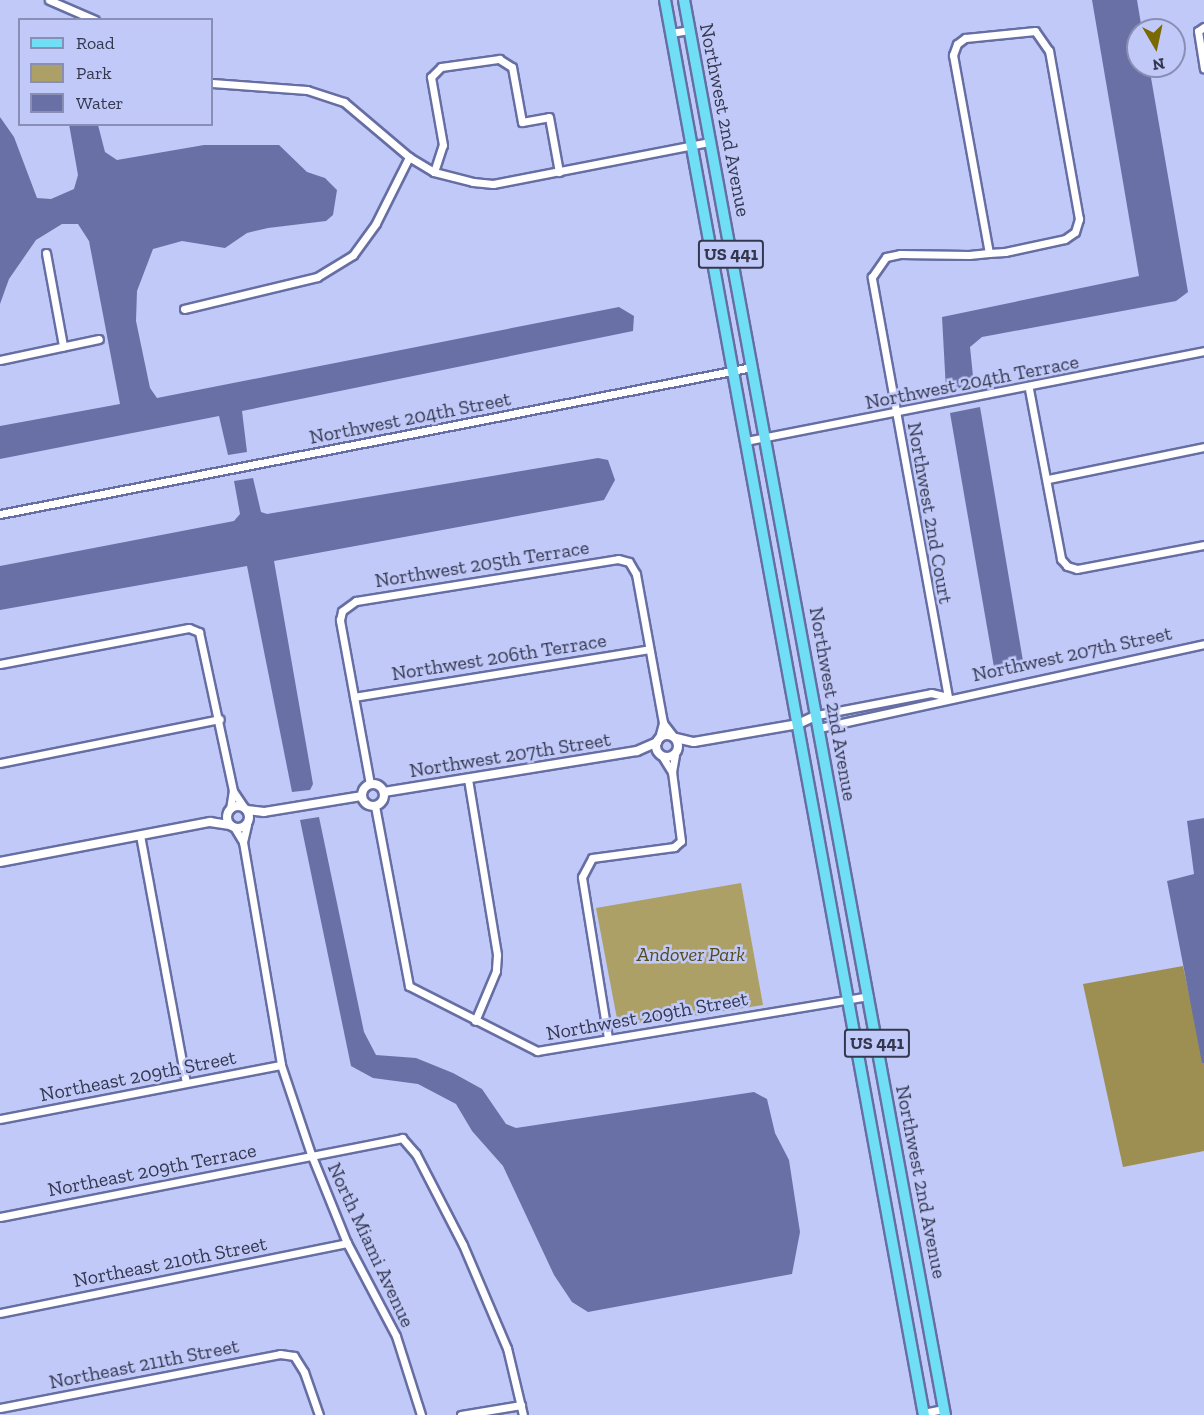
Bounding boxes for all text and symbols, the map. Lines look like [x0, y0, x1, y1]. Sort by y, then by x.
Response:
legend [18, 18, 213, 126]
north arrow [1126, 18, 1186, 78]
street label: Northwest 2nd Avenue [694, 21, 756, 219]
text: Road [76, 32, 115, 54]
text: N [1151, 54, 1166, 75]
text: Park [76, 62, 112, 84]
text: Water [76, 92, 123, 114]
road number: US 441 [696, 239, 766, 269]
street label: Northwest 204th Terrace [863, 349, 1081, 415]
street label: Northwest 204th Street [307, 387, 513, 449]
street label: Northwest 2nd Court [902, 420, 958, 606]
street label: Northwest 205th Terrace [373, 535, 591, 593]
street label: Northwest 2nd Avenue [804, 605, 862, 803]
street label: Northwest 207th Street [970, 621, 1174, 687]
street label: Northwest 206th Terrace [390, 628, 608, 686]
street label: Northwest 207th Street [408, 727, 612, 783]
park label: Andover Park [637, 942, 745, 966]
street label: Northwest 209th Street [544, 986, 750, 1046]
road number: US 441 [842, 1028, 912, 1058]
street label: Northeast 209th Street [38, 1045, 238, 1107]
street label: Northwest 2nd Avenue [890, 1083, 952, 1281]
street label: Northeast 209th Terrace [45, 1138, 259, 1202]
street label: North Miami Avenue [322, 1158, 420, 1332]
street label: Northeast 210th Street [71, 1231, 269, 1293]
street label: Northeast 211th Street [47, 1334, 241, 1394]

